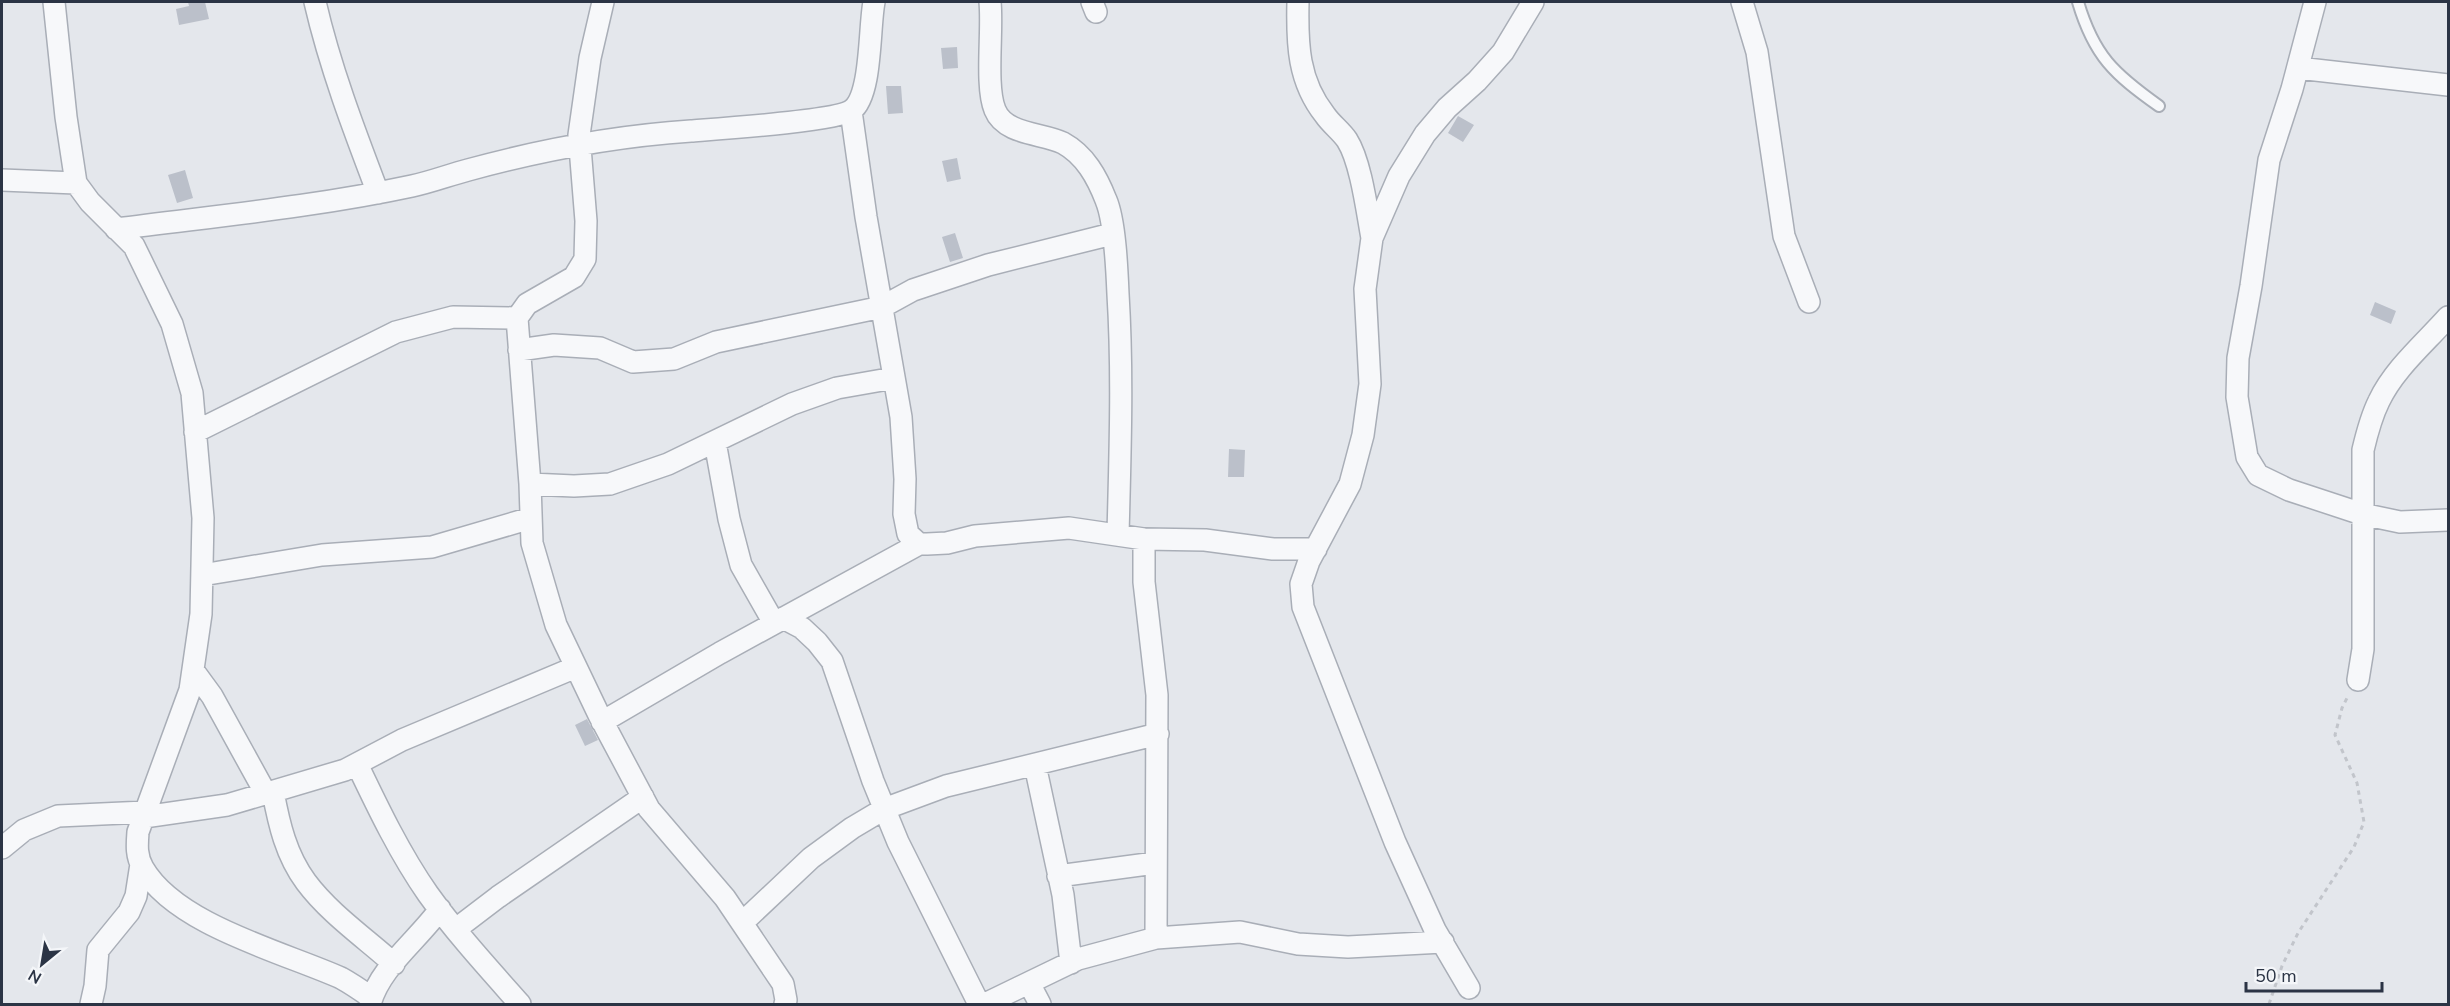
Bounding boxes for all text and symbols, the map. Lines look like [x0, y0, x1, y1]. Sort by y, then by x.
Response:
north arrow [12, 934, 72, 994]
scale bar [2246, 955, 2382, 993]
text: N [24, 964, 46, 989]
text: 50 m [2255, 964, 2297, 988]

